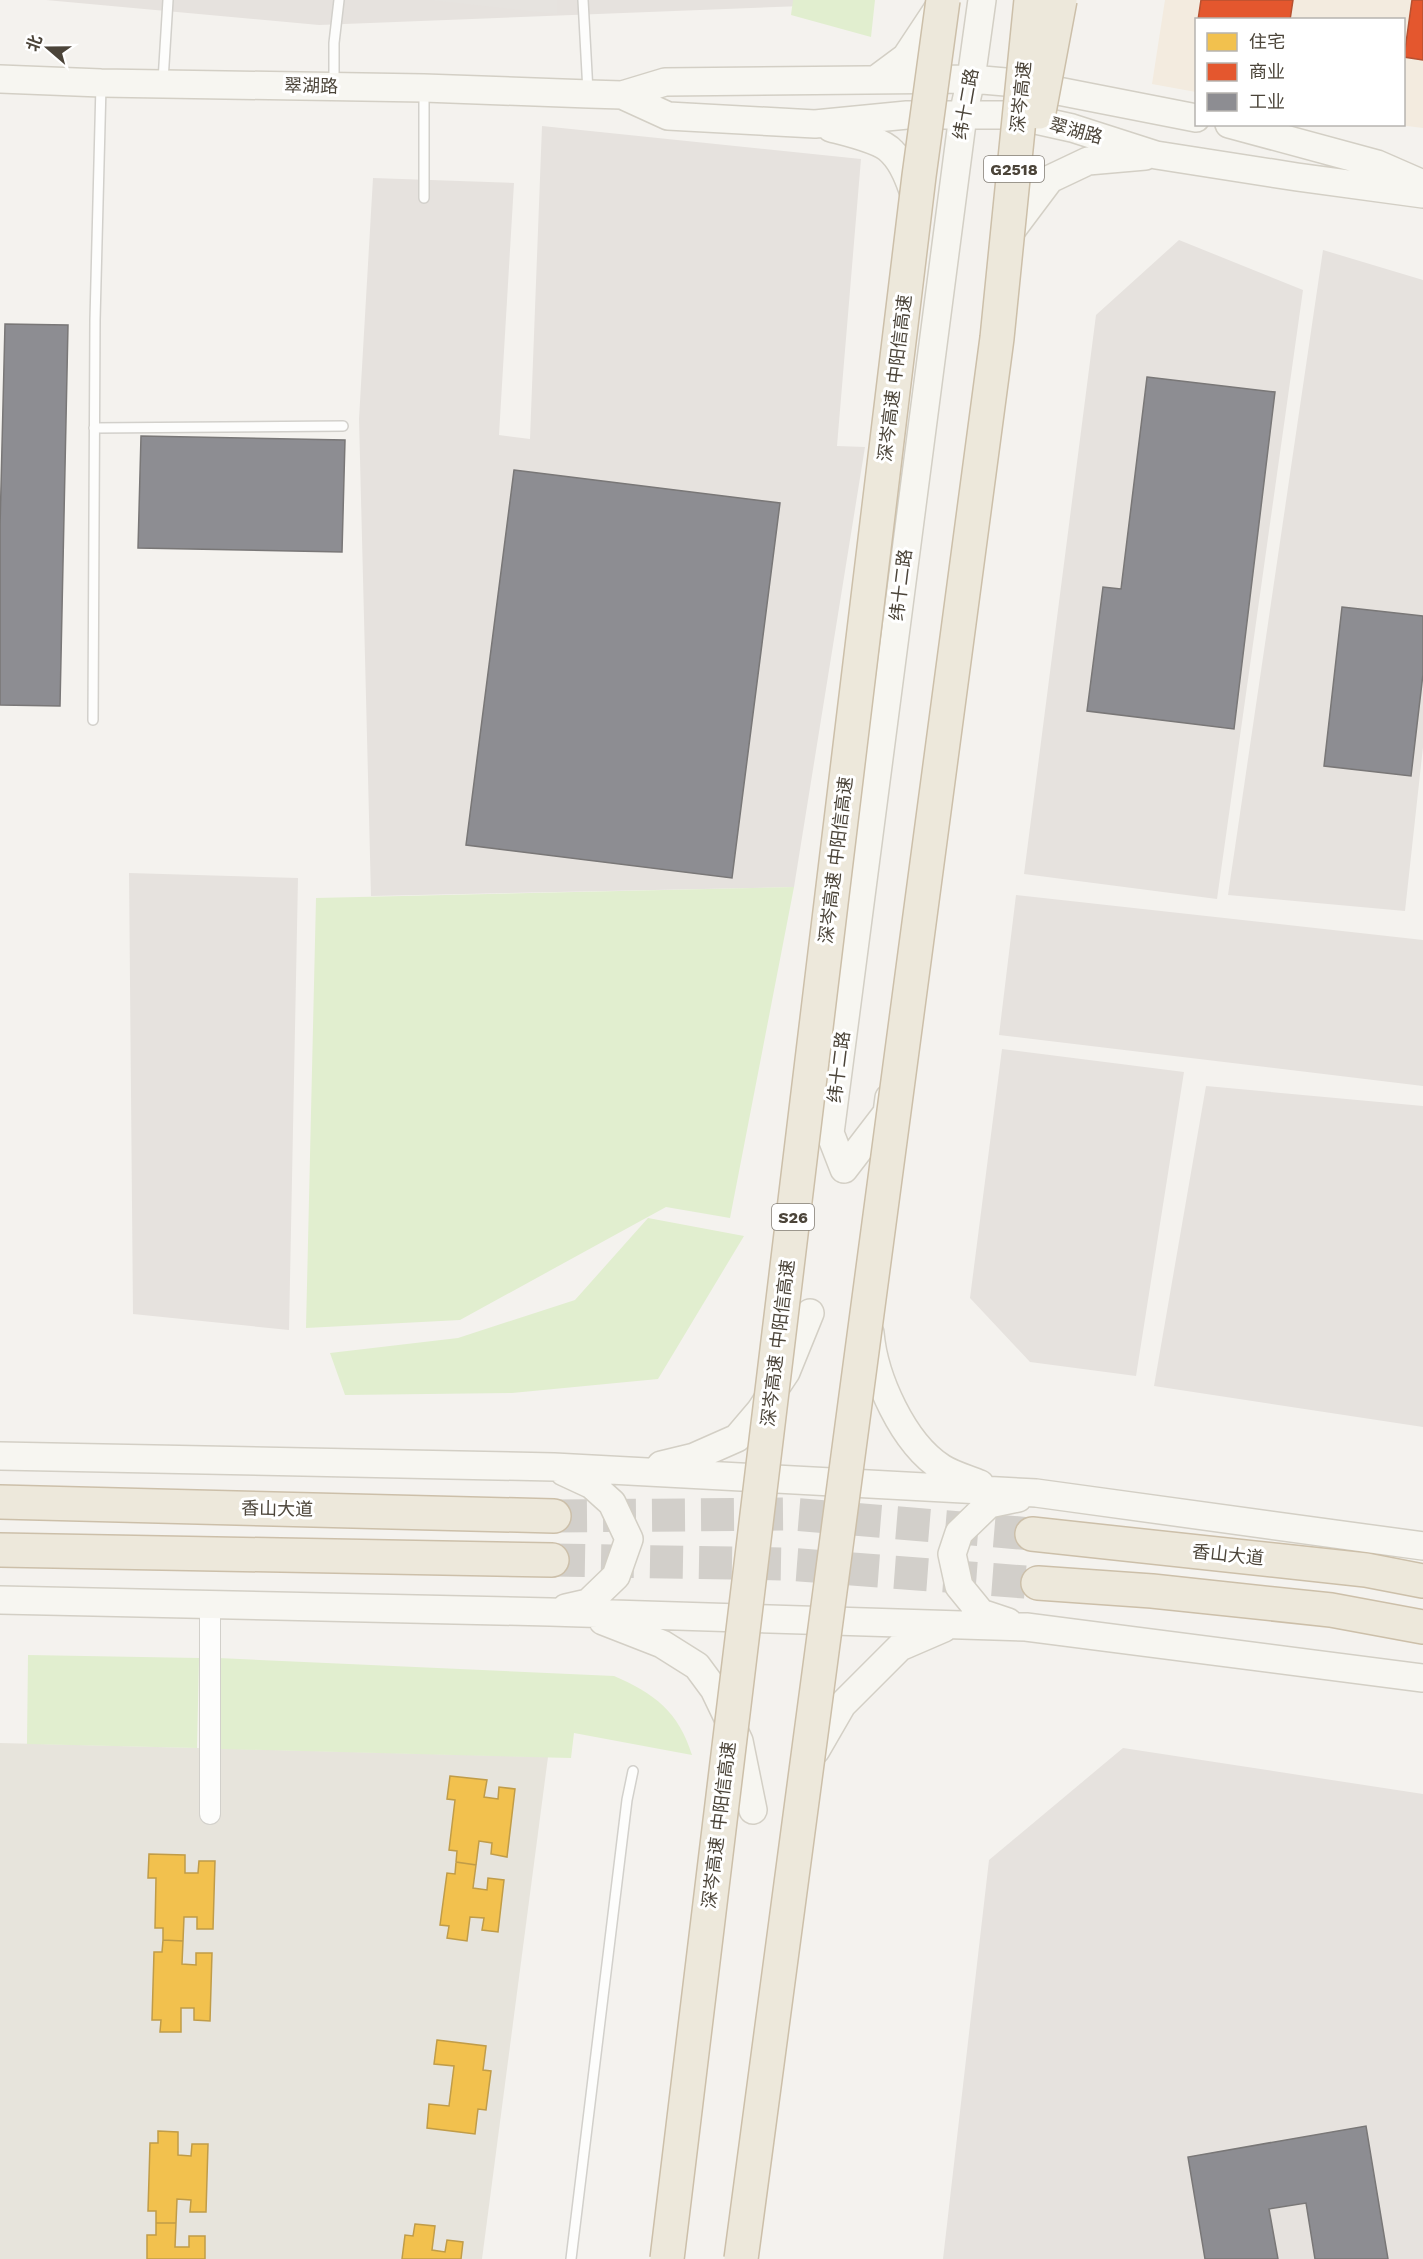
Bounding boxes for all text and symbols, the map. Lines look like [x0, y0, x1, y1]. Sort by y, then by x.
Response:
north arrow [18, 18, 78, 78]
legend [1195, 18, 1405, 126]
text: 住宅 [1249, 31, 1285, 52]
text: 北 [23, 32, 46, 54]
street label: 深岑高速 [1006, 60, 1035, 134]
text: 商业 [1249, 61, 1285, 82]
street label: 纬十二路 [949, 67, 982, 141]
street label: 翠湖路 [284, 75, 338, 96]
text: 工业 [1249, 91, 1285, 112]
street label: 翠湖路 [1047, 113, 1105, 148]
road number: G2518 [984, 156, 1044, 182]
street label: 深岑高速 中阳信高速 [874, 293, 915, 463]
street label: 纬十二路 [886, 548, 915, 622]
street label: 深岑高速 中阳信高速 [815, 775, 856, 945]
street label: 纬十二路 [824, 1030, 853, 1104]
road number: S26 [772, 1204, 814, 1230]
street label: 深岑高速 中阳信高速 [757, 1258, 798, 1428]
street label: 香山大道 [241, 1497, 313, 1520]
street label: 香山大道 [1191, 1540, 1265, 1569]
street label: 深岑高速 中阳信高速 [698, 1740, 739, 1910]

